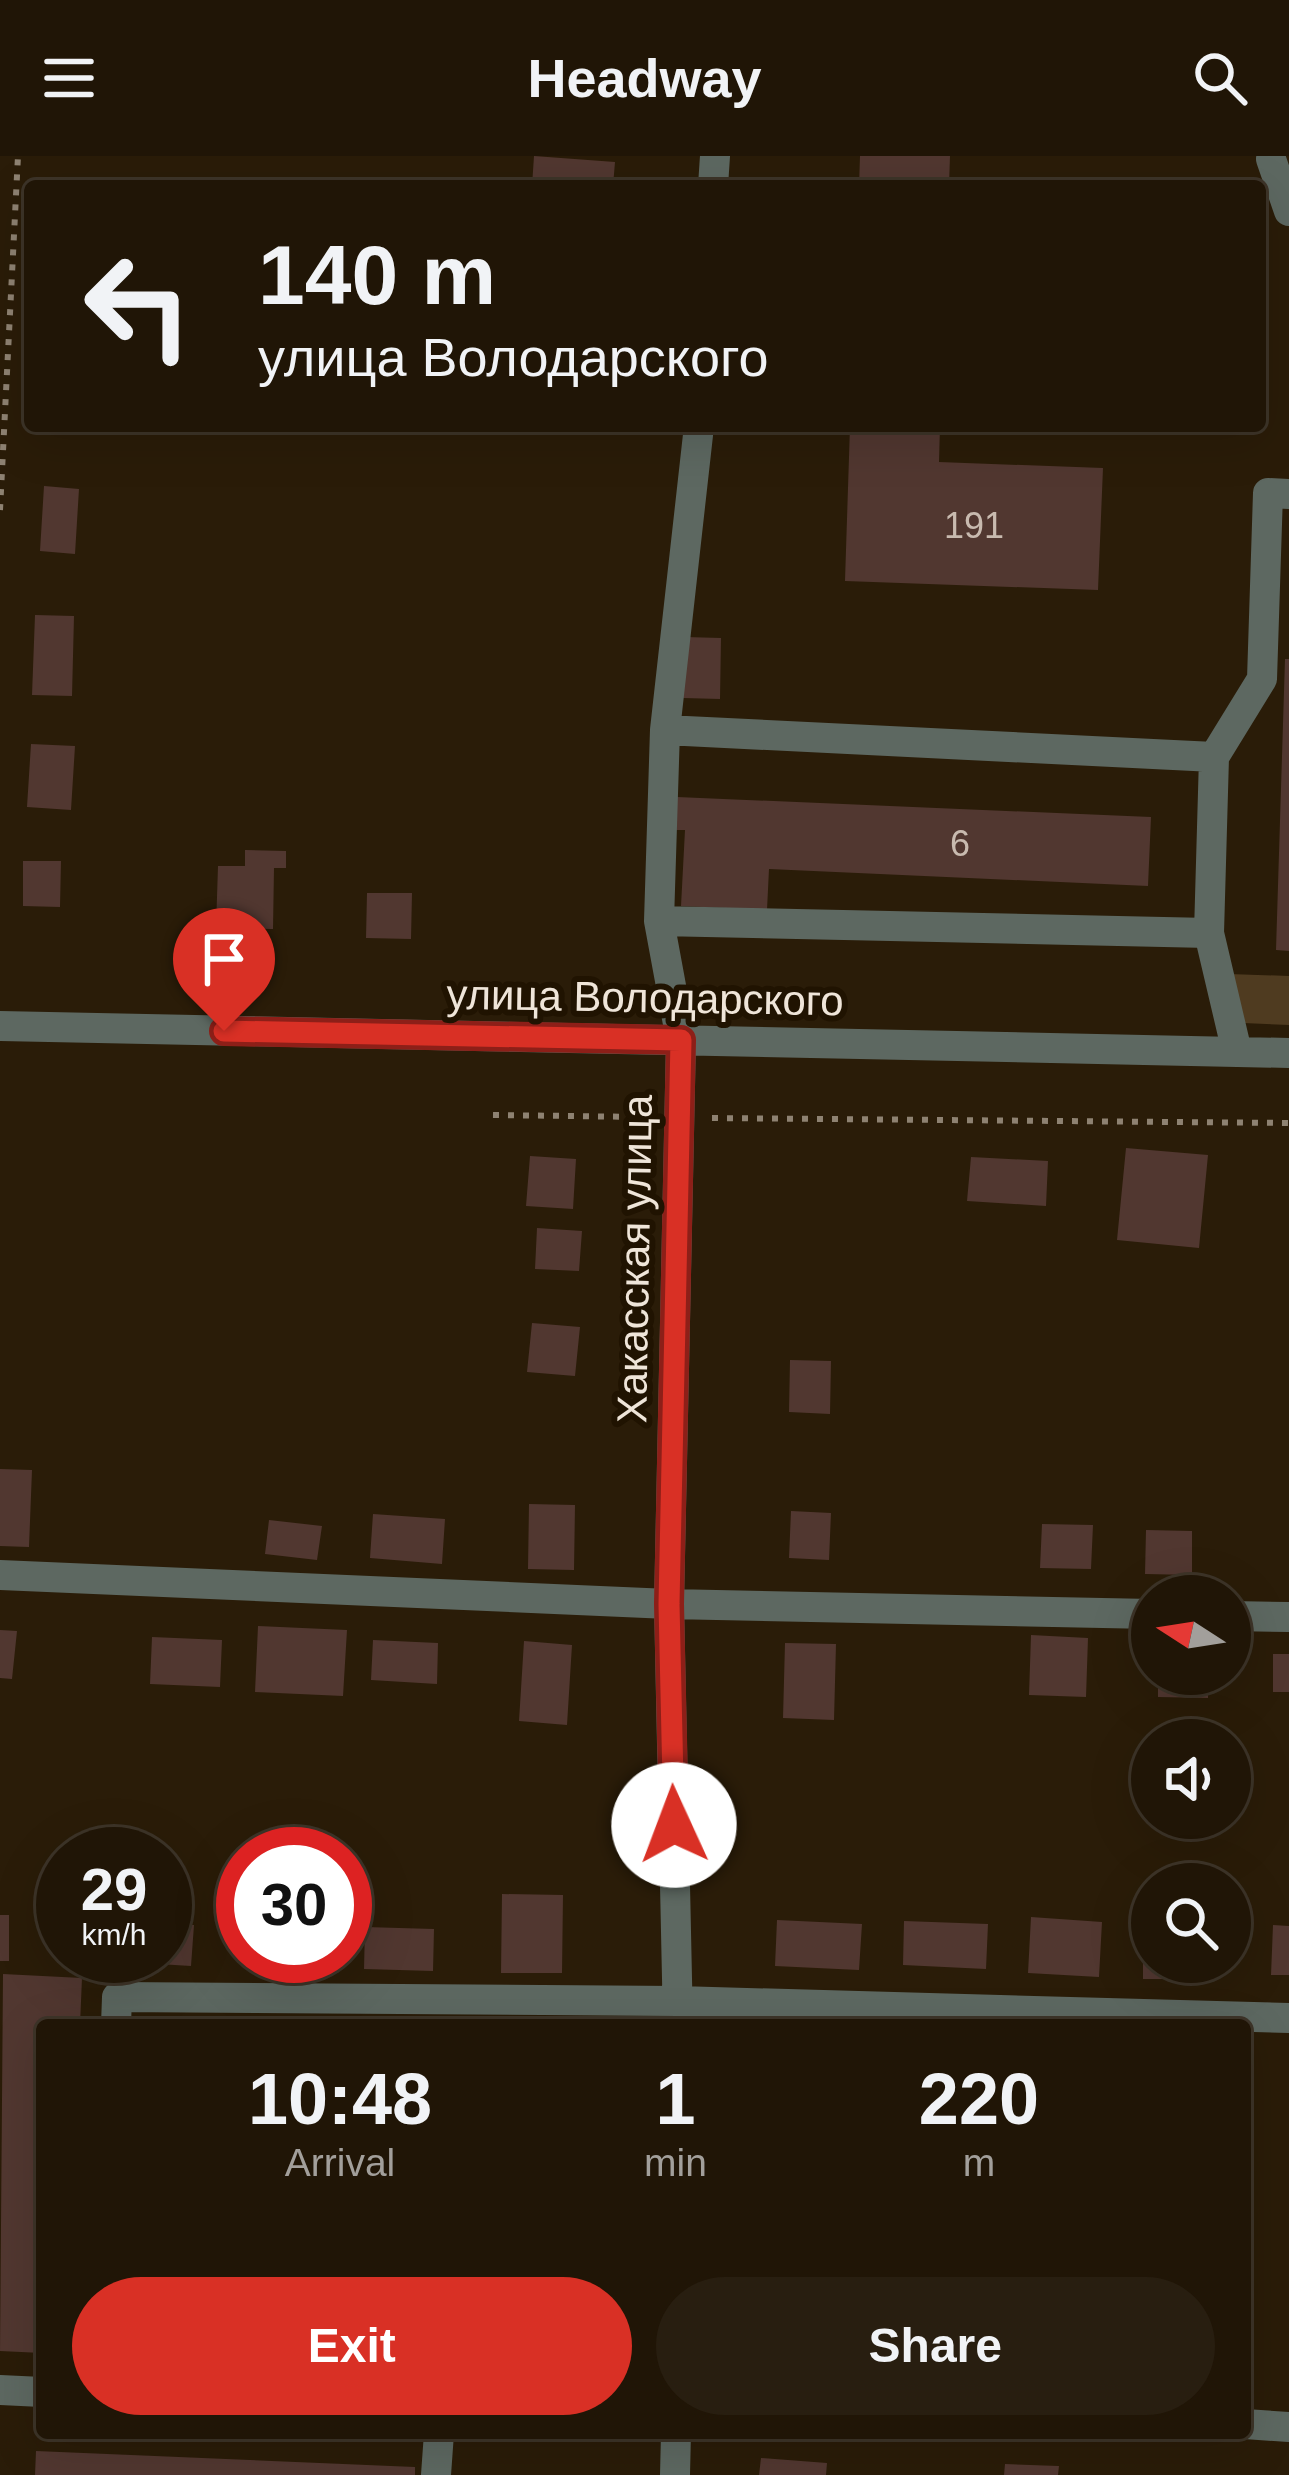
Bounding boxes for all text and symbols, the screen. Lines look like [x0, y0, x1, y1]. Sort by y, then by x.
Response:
icon: menu [36, 45, 102, 111]
icon: search [1187, 45, 1253, 111]
text: Headway [527, 48, 762, 108]
icon: left [60, 228, 216, 384]
text: 140 m [258, 228, 496, 322]
text: улица Володарского [258, 327, 769, 387]
house number: 191 [944, 505, 1004, 546]
house number: 6 [950, 823, 970, 864]
pin [173, 908, 275, 1031]
icon: arrive [191, 926, 257, 992]
street label: улица Володарского [446, 971, 844, 1024]
street label: Хакасская улица [608, 1094, 661, 1424]
north arrow [1131, 1575, 1251, 1695]
map controls [1131, 1575, 1251, 1983]
button: sound [1131, 1719, 1251, 1839]
position arrow [611, 1762, 737, 1888]
speed limit sign: 30 [216, 1827, 372, 1983]
text: 29 [81, 1856, 147, 1923]
button: search [1131, 1863, 1251, 1983]
text: km/h [81, 1918, 147, 1951]
text: 10:48 [248, 2059, 432, 2139]
text: 1 [655, 2059, 696, 2139]
text: 220 [919, 2059, 1039, 2139]
text: Arrival [285, 2141, 395, 2184]
text: min [644, 2141, 707, 2184]
text: m [963, 2141, 995, 2184]
button: Exit [72, 2277, 632, 2415]
button: Share [656, 2277, 1215, 2415]

